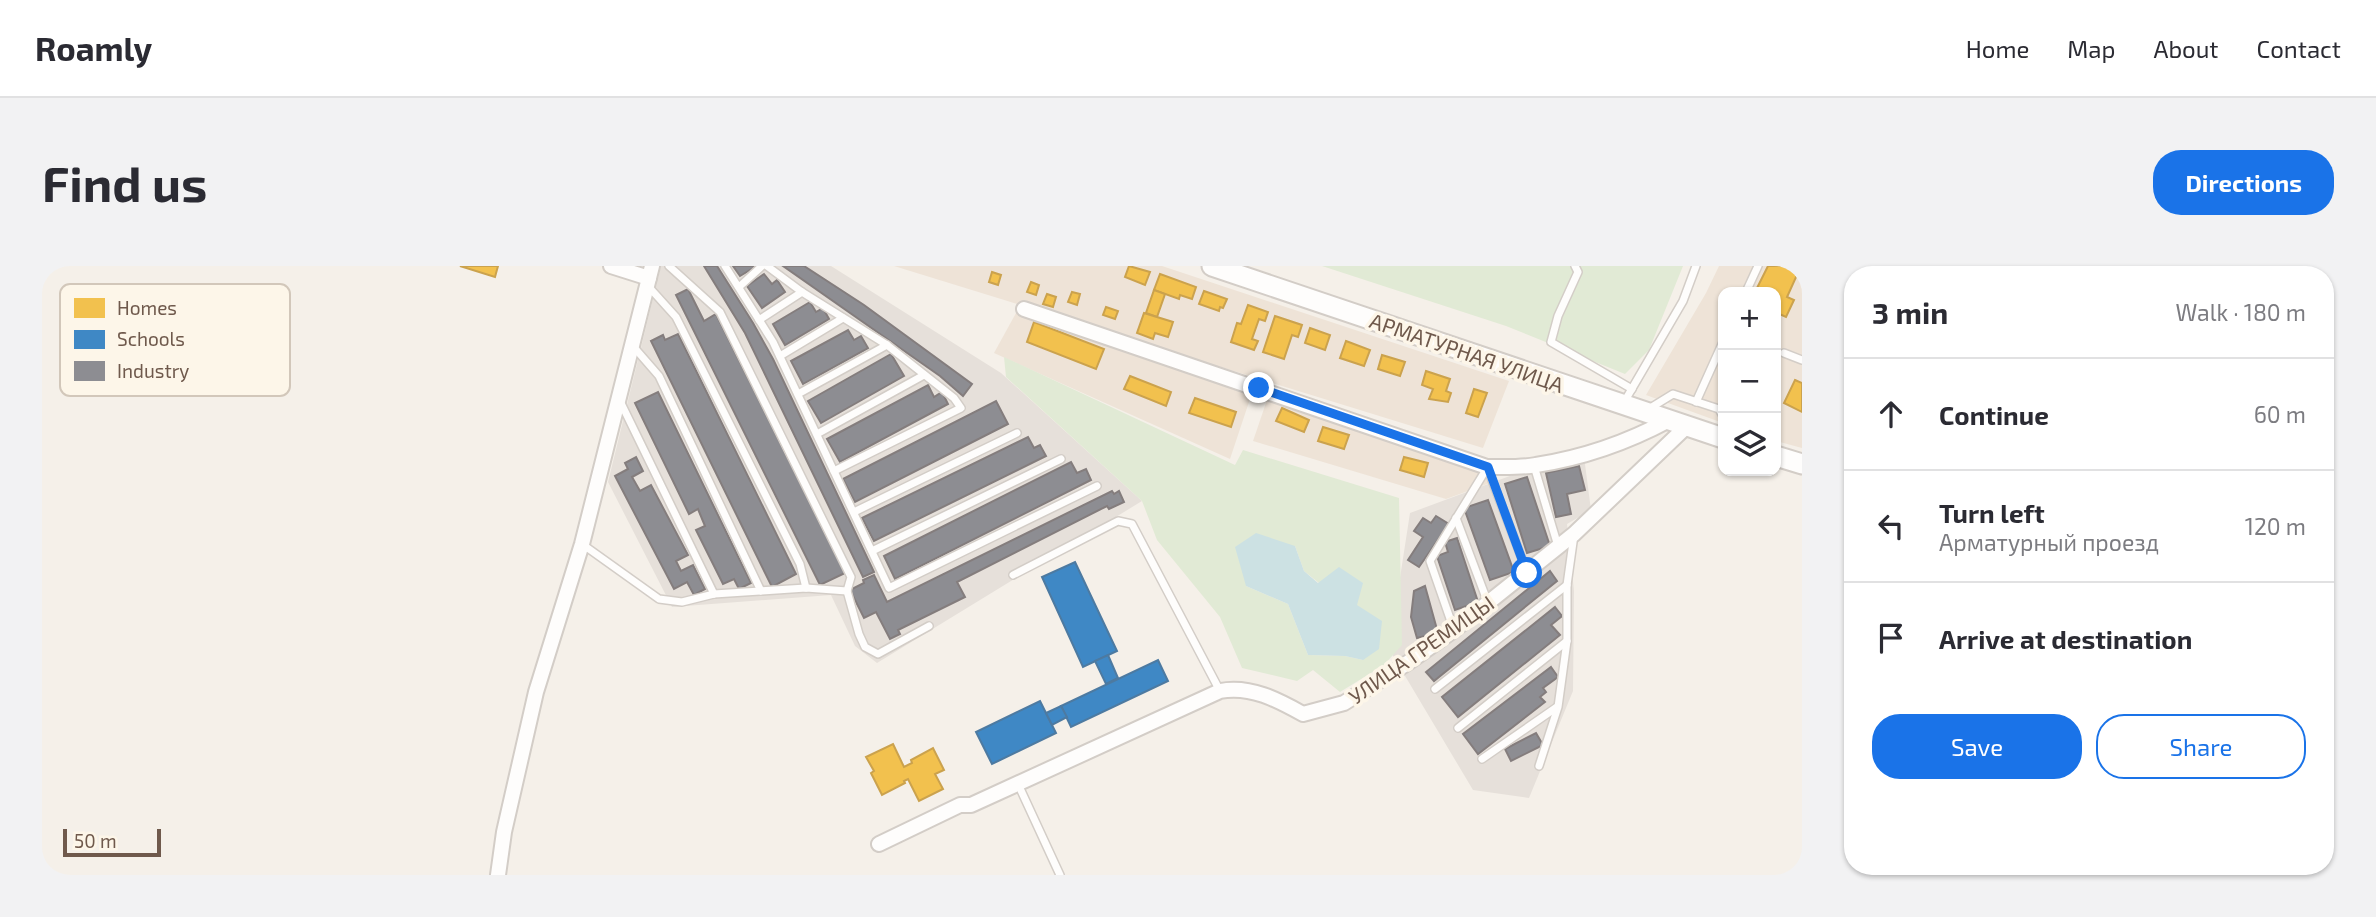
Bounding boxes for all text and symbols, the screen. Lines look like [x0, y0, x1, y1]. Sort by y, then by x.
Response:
text: Roamly [35, 28, 152, 68]
text: Home [1966, 34, 2029, 63]
text: Map [2067, 34, 2115, 63]
text: About [2153, 34, 2219, 63]
text: Contact [2257, 34, 2341, 63]
button: Directions [2153, 150, 2334, 215]
text: Find us [42, 153, 207, 212]
legend [60, 284, 290, 396]
map controls [1718, 287, 1781, 476]
button: + [1718, 287, 1781, 350]
text: 3 min [1872, 294, 1948, 330]
text: Homes [117, 296, 177, 319]
text: Walk · 180 m [2176, 298, 2306, 326]
street label: АРМАТУРНАЯ УЛИЦА [1367, 307, 1567, 397]
text: Schools [117, 327, 185, 350]
button: − [1718, 350, 1781, 413]
text: Industry [117, 359, 189, 382]
route end [1243, 372, 1274, 403]
icon: ahead [1872, 395, 1910, 433]
text: Continue [1939, 399, 2049, 430]
text: 60 m [2254, 400, 2306, 428]
button: layers [1718, 413, 1781, 476]
text: Turn left [1939, 497, 2045, 528]
icon: left [1872, 507, 1910, 545]
text: 120 m [2245, 512, 2306, 540]
text: Арматурный проезд [1939, 528, 2159, 556]
route start [1511, 557, 1542, 588]
street label: УЛИЦА ГРЕМИЦЫ [1344, 590, 1498, 708]
icon: arrive [1872, 619, 1910, 657]
text: Arrive at destination [1939, 623, 2192, 654]
button: Save [1872, 714, 2082, 779]
button: Share [2096, 714, 2306, 779]
scale bar [63, 826, 161, 858]
text: 50 m [74, 829, 117, 852]

